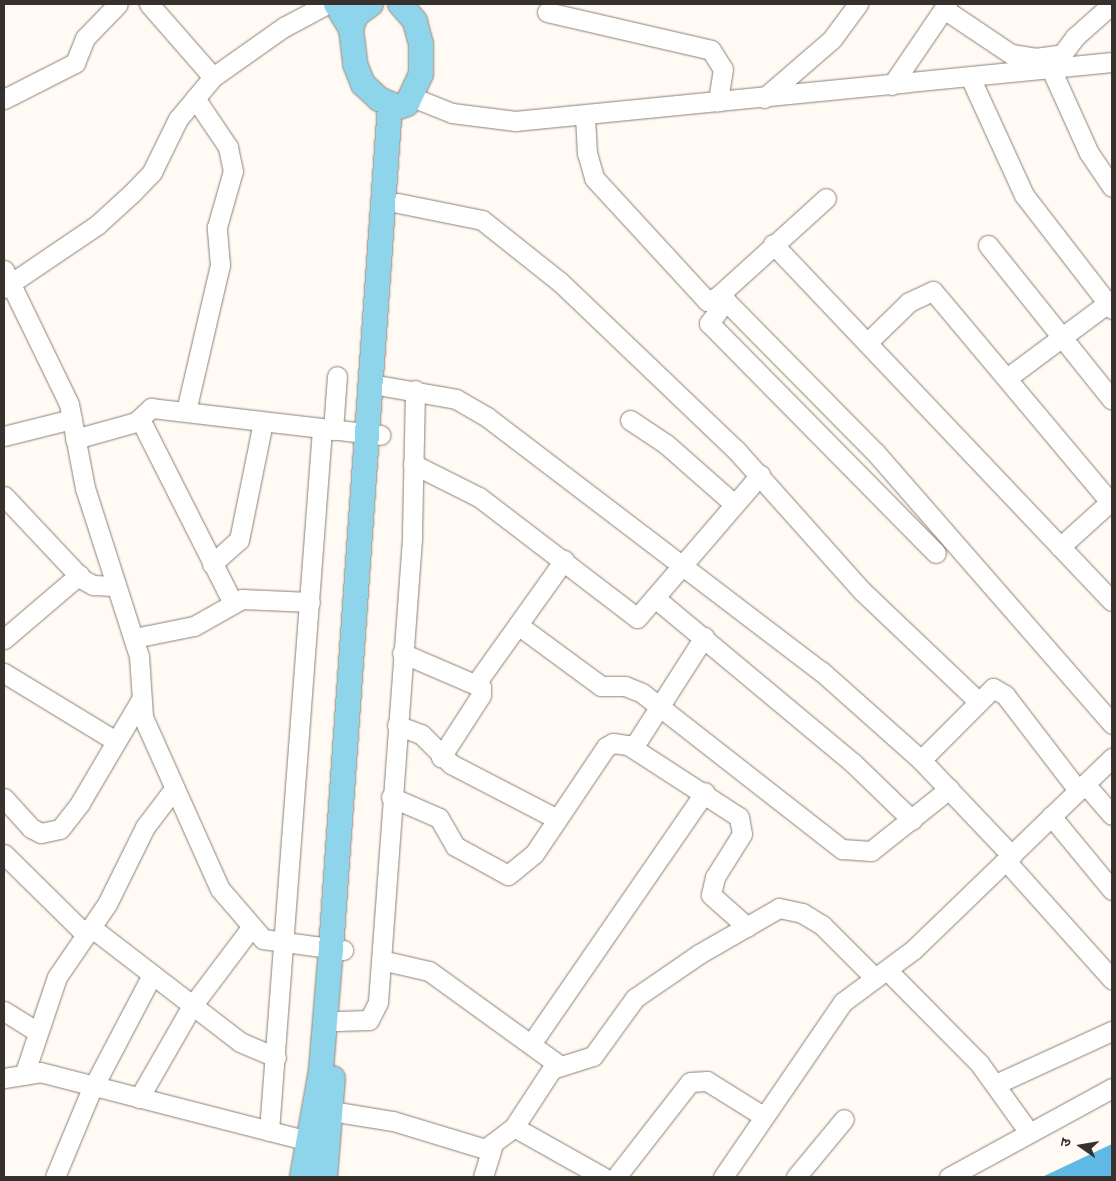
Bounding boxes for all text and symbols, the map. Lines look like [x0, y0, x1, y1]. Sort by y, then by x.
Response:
north arrow [1056, 1121, 1106, 1171]
text: उ [1056, 1136, 1076, 1149]

